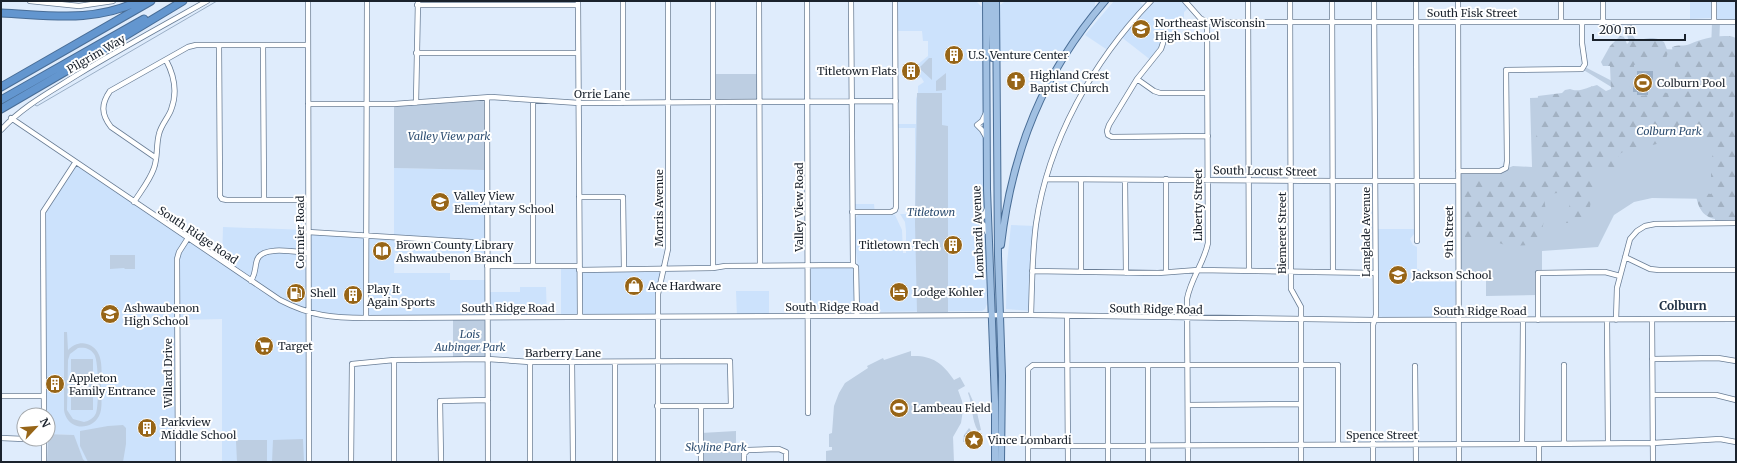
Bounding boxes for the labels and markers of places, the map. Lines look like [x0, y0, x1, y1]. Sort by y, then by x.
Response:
place label: Northeast Wisconsin High School [1155, 16, 1266, 43]
school or university icon: Northeast Wisconsin High School [1130, 18, 1152, 40]
building icon: U.S. Venture Center [943, 44, 965, 66]
place label: U.S. Venture Center [968, 48, 1068, 62]
building icon: Titletown Flats [900, 60, 922, 82]
place label: Titletown Flats [817, 64, 897, 78]
place label: Highland Crest Baptist Church [1030, 68, 1110, 95]
church icon: Highland Crest Baptist Church [1005, 70, 1027, 92]
sports icon: Colburn Pool [1632, 72, 1654, 94]
place label: Colburn Pool [1657, 76, 1726, 90]
place label: Valley View Elementary School [453, 189, 555, 216]
school or university icon: Valley View Elementary School [429, 191, 451, 213]
building icon: Titletown Tech [942, 234, 964, 256]
place label: Brown County Library Ashwaubenon Branch [395, 238, 514, 265]
place label: Titletown Tech [859, 238, 940, 252]
library icon: Brown County Library Ashwaubenon Branch [371, 240, 393, 262]
school or university icon: Jackson School [1387, 264, 1409, 286]
place label: Jackson School [1411, 268, 1492, 282]
shop icon: Ace Hardware [623, 275, 645, 297]
place label: Ace Hardware [647, 279, 721, 293]
hotel icon: Lodge Kohler [888, 281, 910, 303]
fuel station icon: Shell [285, 282, 307, 304]
place label: Play It Again Sports [366, 282, 435, 309]
building icon: Play It Again Sports [342, 284, 364, 306]
place label: Lodge Kohler [913, 285, 983, 299]
place label: Shell [310, 286, 337, 300]
place label: Ashwaubenon High School [123, 301, 200, 328]
school or university icon: Ashwaubenon High School [99, 303, 121, 325]
supermarket icon: Target [253, 335, 275, 357]
place label: Target [278, 339, 313, 353]
place label: Appleton Family Entrance [68, 371, 156, 398]
building icon: Appleton Family Entrance [44, 373, 66, 395]
sports icon: Lambeau Field [888, 397, 910, 419]
place label: Lambeau Field [913, 401, 991, 415]
place label: Parkview Middle School [161, 415, 237, 442]
building icon: Parkview Middle School [136, 417, 158, 439]
place icon: Vince Lombardi [963, 429, 985, 451]
place label: Vince Lombardi [987, 433, 1072, 447]

